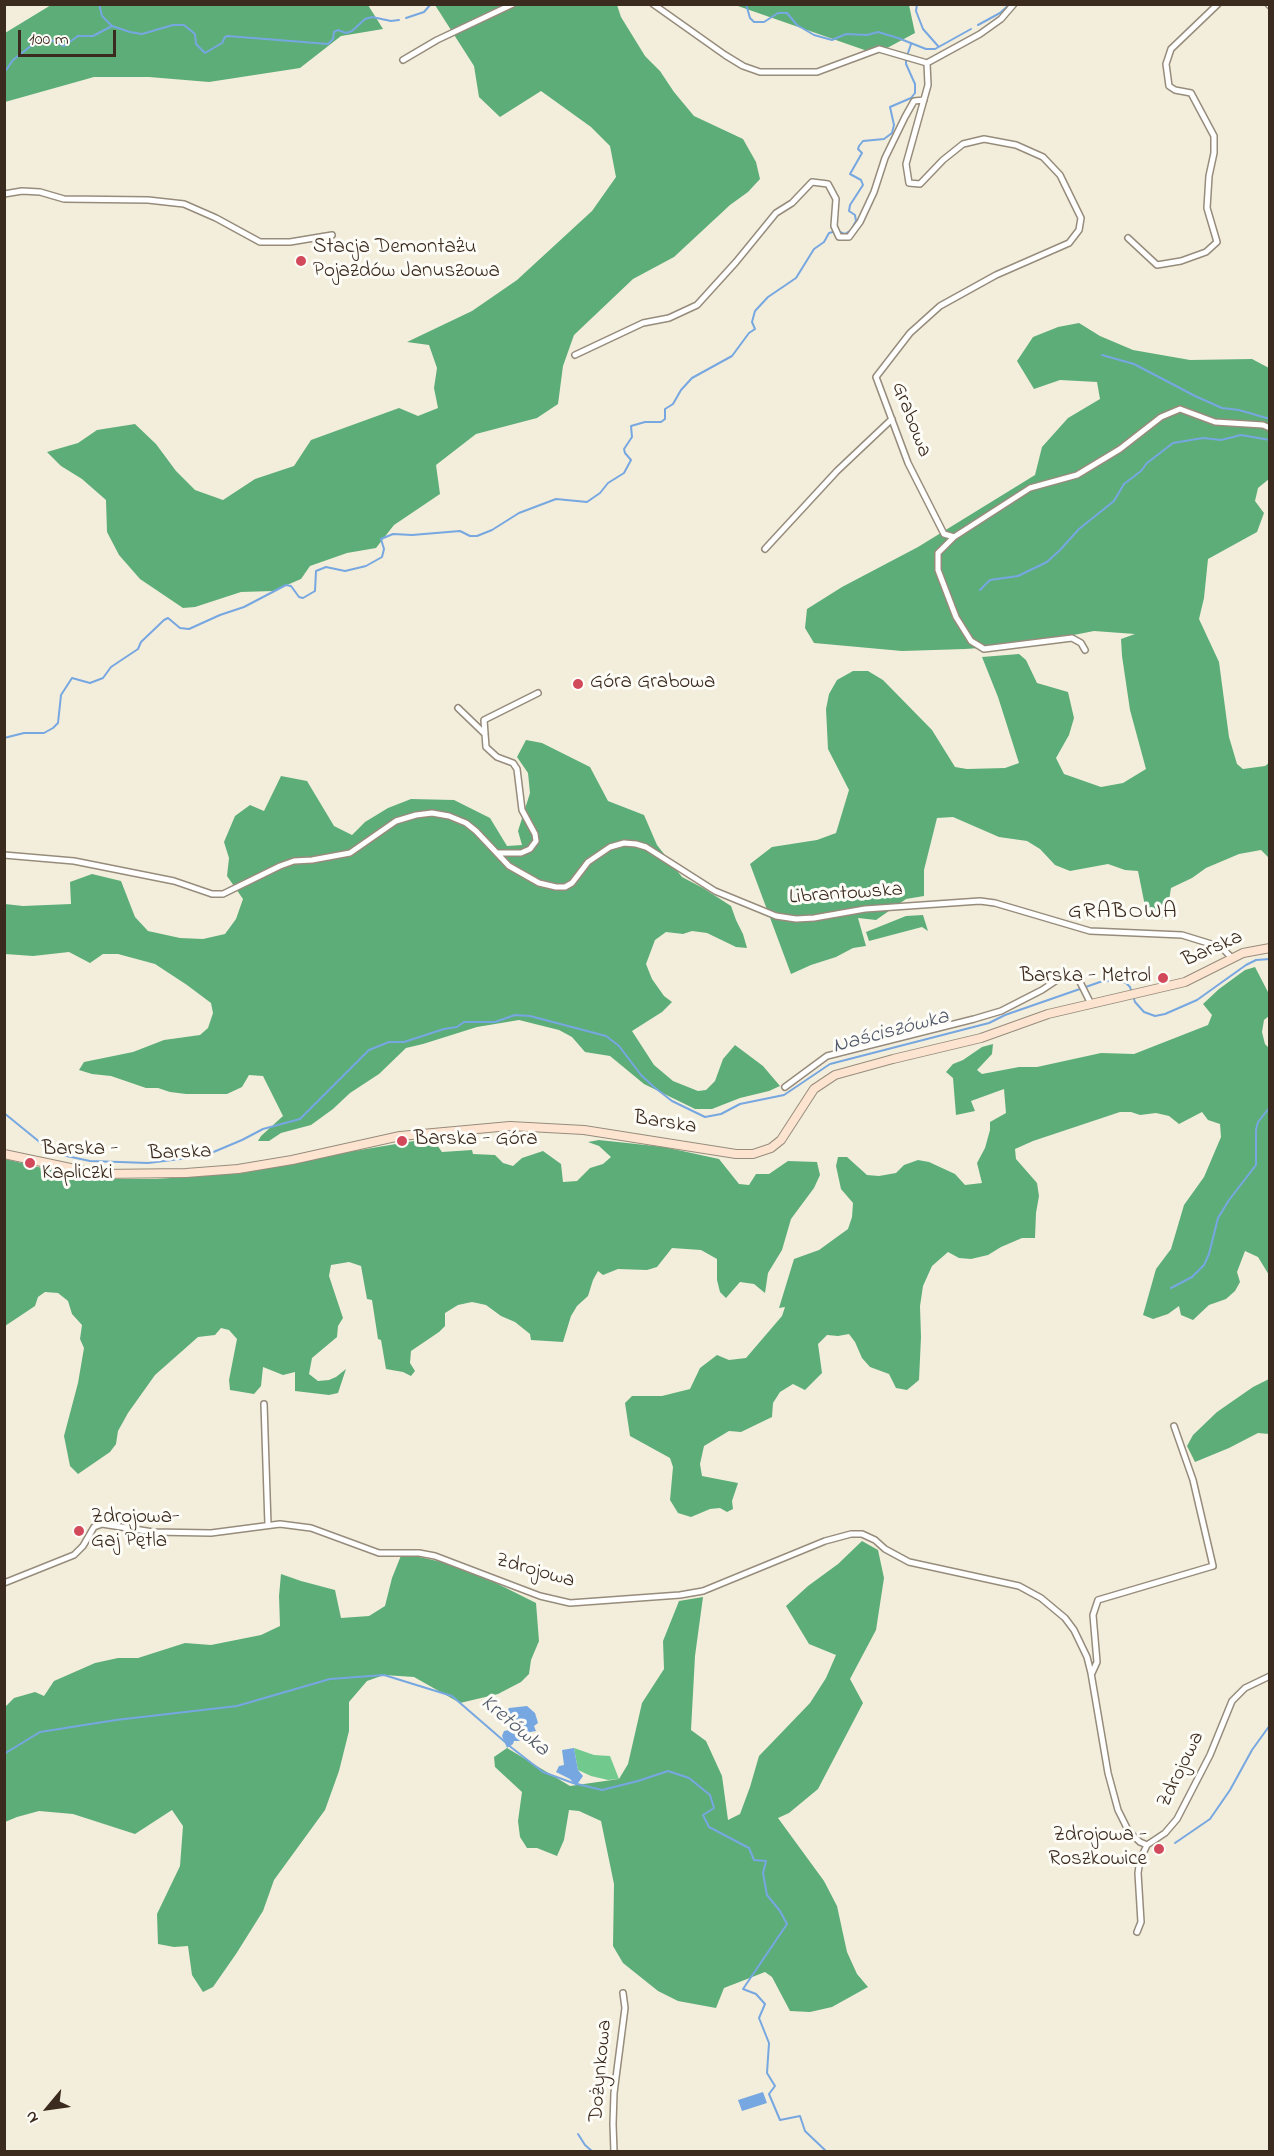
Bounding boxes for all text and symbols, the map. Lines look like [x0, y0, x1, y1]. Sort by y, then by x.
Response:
scale bar [21, 18, 118, 56]
text: 100 m [29, 27, 69, 53]
place label: Stacja Demontażu Pojazdów Januszowa [313, 236, 500, 286]
marker: Stacja Demontażu Pojazdów Januszowa [294, 254, 308, 268]
street label: Grabowa [884, 379, 936, 461]
place label: Góra Grabowa [590, 671, 715, 697]
marker: Góra Grabowa [571, 677, 585, 691]
street label: Librantowska [788, 878, 904, 912]
district label: GRABOWA [1068, 900, 1178, 926]
street label: Barska [1179, 926, 1247, 974]
place label: Barska - Metrol [1020, 965, 1151, 991]
marker: Barska - Metrol [1156, 971, 1170, 985]
water label: Naściszówka [830, 1005, 952, 1061]
street label: Barska [632, 1107, 698, 1141]
place label: Barska - Góra [414, 1128, 538, 1154]
marker: Barska - Góra [395, 1134, 409, 1148]
place label: Barska - Kapliczki [42, 1138, 118, 1188]
street label: Barska [148, 1140, 212, 1168]
marker: Barska - Kapliczki [23, 1156, 37, 1170]
place label: Zdrojowa- Gaj Pętla [91, 1506, 180, 1556]
marker: Zdrojowa- Gaj Pętla [72, 1524, 86, 1538]
street label: Zdrojowa [493, 1549, 577, 1595]
water label: Kretówka [474, 1691, 554, 1763]
street label: Zdrojowa [1153, 1728, 1211, 1812]
place label: Zdrojowa - Roszkowice [1049, 1824, 1147, 1874]
marker: Zdrojowa - Roszkowice [1152, 1842, 1166, 1856]
street label: Dożynkowa [585, 2019, 619, 2123]
north arrow [18, 2078, 78, 2138]
text: N [19, 2106, 45, 2127]

